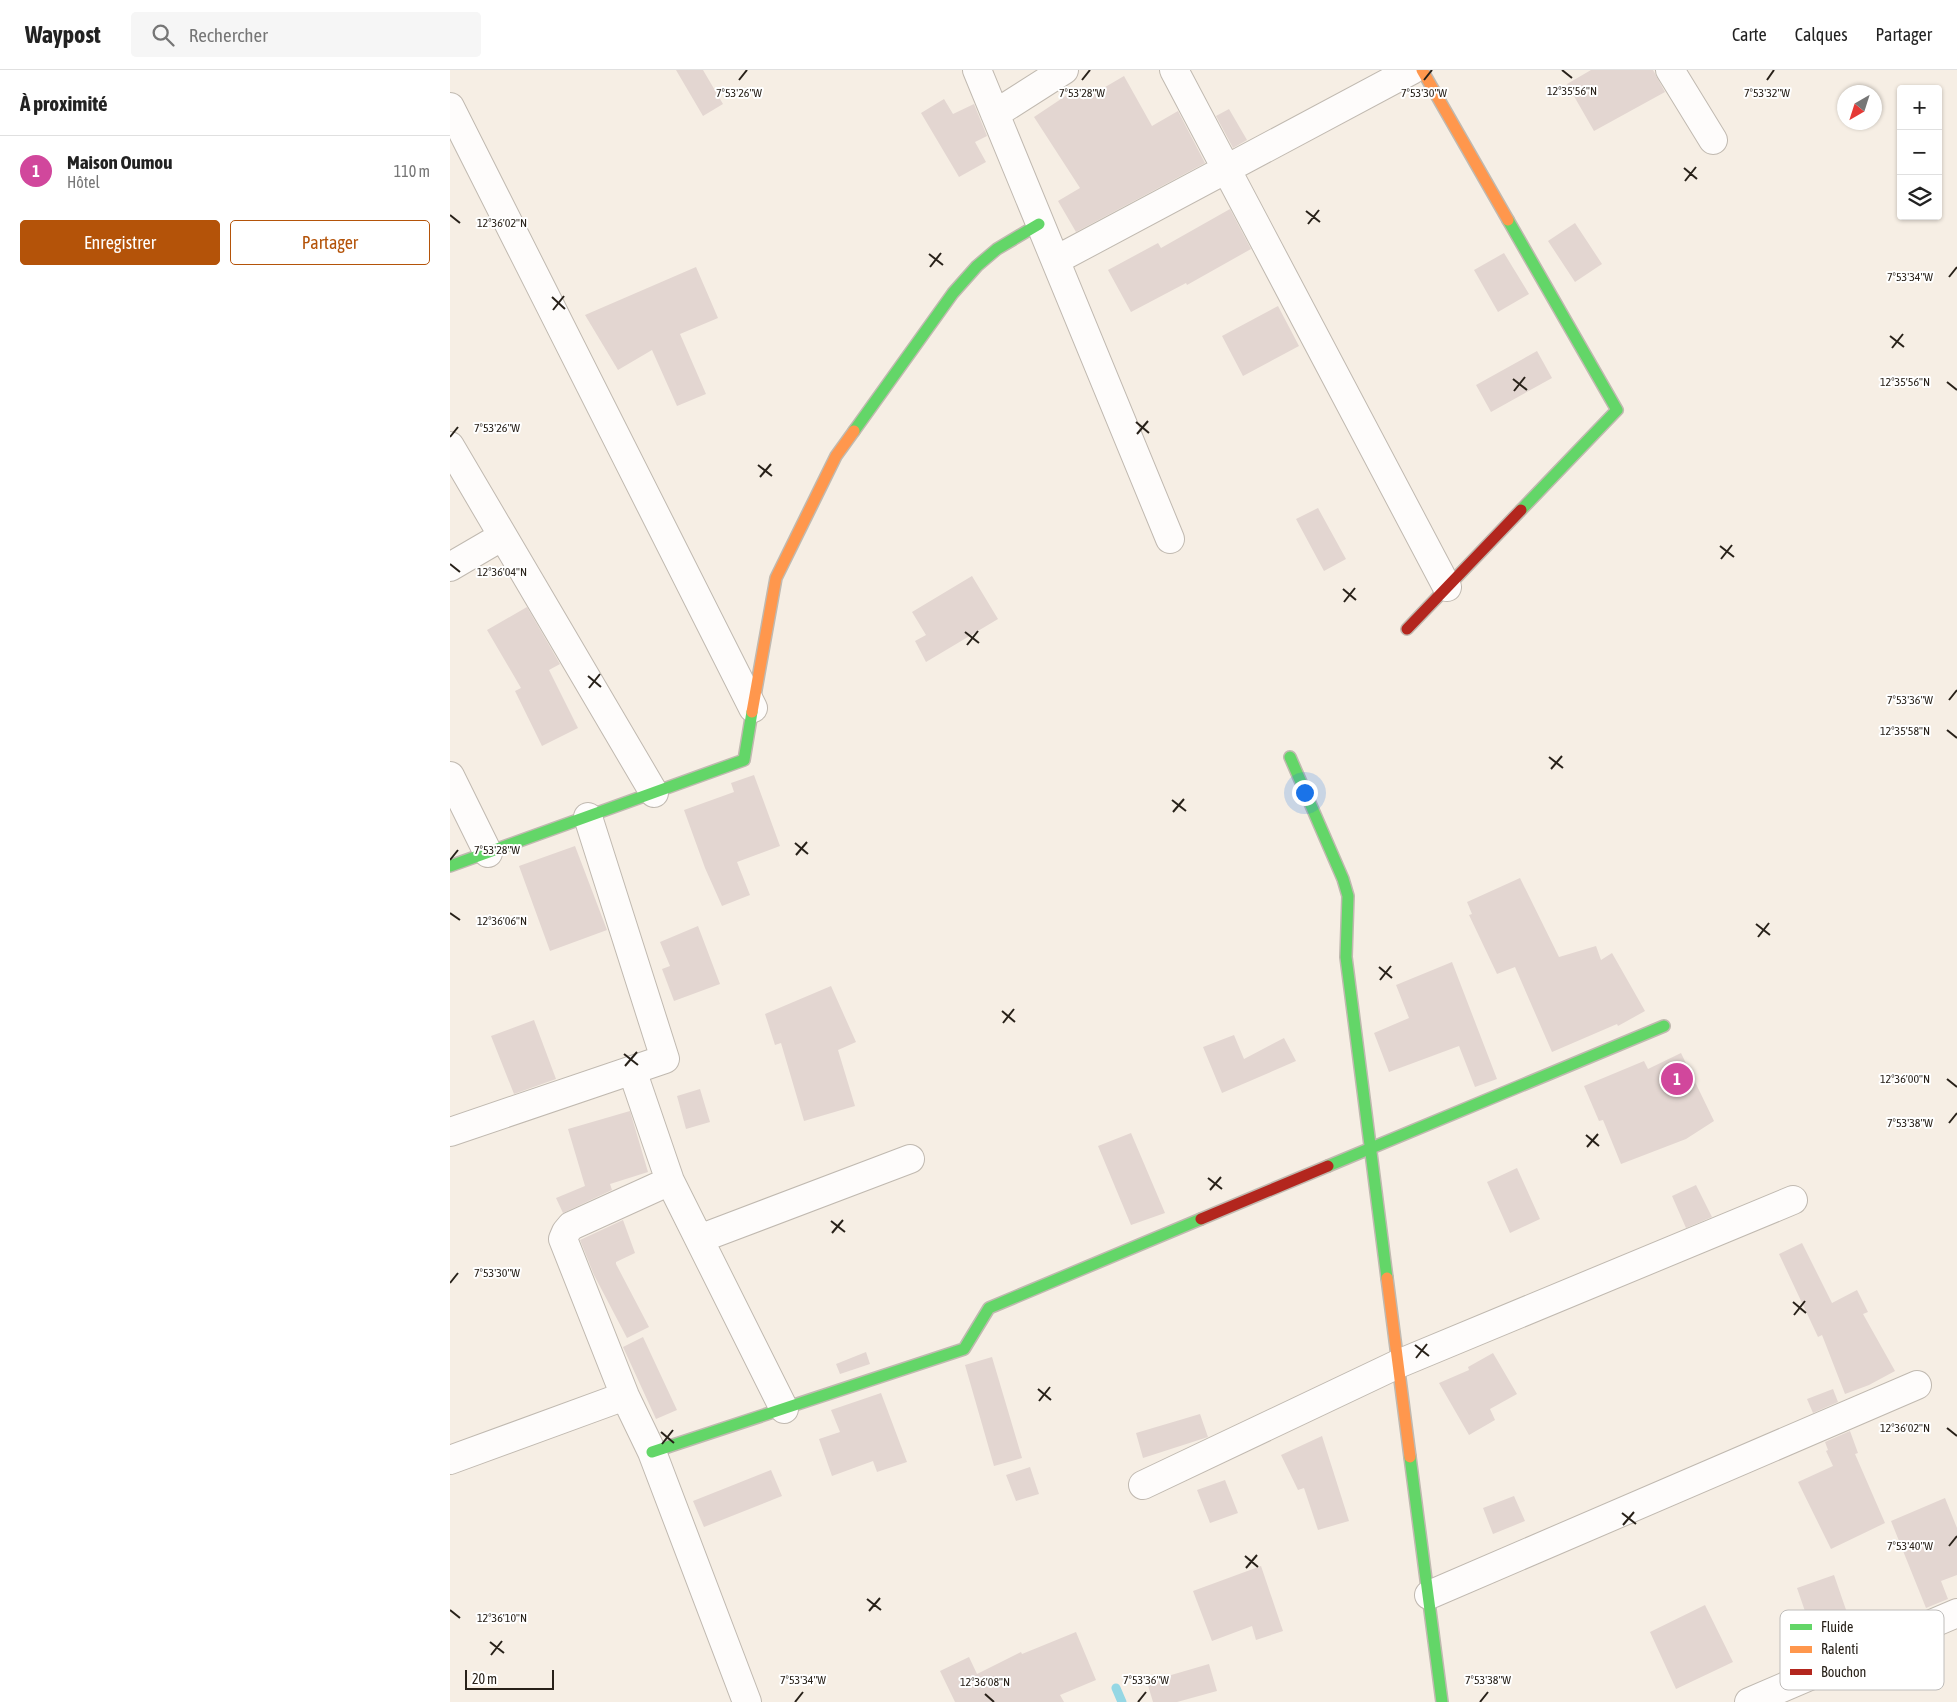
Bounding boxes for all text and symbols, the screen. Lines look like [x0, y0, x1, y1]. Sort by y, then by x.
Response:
search box [131, 12, 481, 57]
text: Waypost [25, 21, 101, 48]
icon: search [149, 21, 177, 49]
text: Rechercher [189, 24, 268, 46]
text: Carte [1732, 24, 1767, 45]
text: Calques [1795, 24, 1848, 45]
text: Partager [1876, 24, 1932, 45]
text: 12°35'56"N [1547, 84, 1597, 98]
north arrow [1837, 85, 1882, 130]
map controls [1897, 85, 1942, 220]
button: + [1897, 85, 1942, 130]
text: 7°53'26"W [716, 86, 762, 100]
text: 7°53'28"W [1059, 86, 1105, 100]
text: 7°53'30"W [1401, 86, 1447, 100]
text: 7°53'32"W [1744, 86, 1790, 100]
text: À proximité [20, 91, 108, 115]
button: − [1897, 130, 1942, 175]
text: Maison Oumou [67, 151, 172, 173]
text: 1 [32, 162, 40, 180]
text: 110 m [394, 162, 430, 180]
text: Hôtel [67, 173, 100, 191]
button: layers [1897, 175, 1942, 220]
text: 12°36'02"N [477, 216, 527, 230]
button: Enregistrer [20, 220, 220, 265]
button: Partager [230, 220, 430, 265]
text: 7°53'34"W [1887, 270, 1933, 284]
text: 12°35'56"N [1880, 375, 1930, 389]
text: 7°53'26"W [474, 421, 520, 435]
text: 12°36'04"N [477, 565, 527, 579]
text: 7°53'36"W [1887, 693, 1933, 707]
text: 12°35'58"N [1880, 724, 1930, 738]
your location [1292, 780, 1318, 806]
text: 7°53'28"W [474, 843, 520, 857]
text: 12°36'06"N [477, 914, 527, 928]
pin: 1 [1661, 1060, 1693, 1098]
text: 12°36'00"N [1880, 1072, 1930, 1086]
text: 7°53'38"W [1887, 1116, 1933, 1130]
text: 7°53'30"W [474, 1266, 520, 1280]
text: 12°36'02"N [1880, 1421, 1930, 1435]
text: 7°53'40"W [1887, 1539, 1933, 1553]
legend [1780, 1610, 1944, 1690]
text: 12°36'10"N [477, 1611, 527, 1625]
text: Fluide [1821, 1619, 1853, 1635]
text: Ralenti [1821, 1641, 1858, 1657]
text: Bouchon [1821, 1664, 1866, 1680]
scale bar [465, 1667, 554, 1690]
text: 20 m [472, 1671, 497, 1687]
text: 7°53'34"W [780, 1673, 826, 1687]
text: 7°53'36"W [1123, 1673, 1169, 1687]
text: 7°53'38"W [1465, 1673, 1511, 1687]
text: 12°36'08"N [960, 1675, 1010, 1689]

